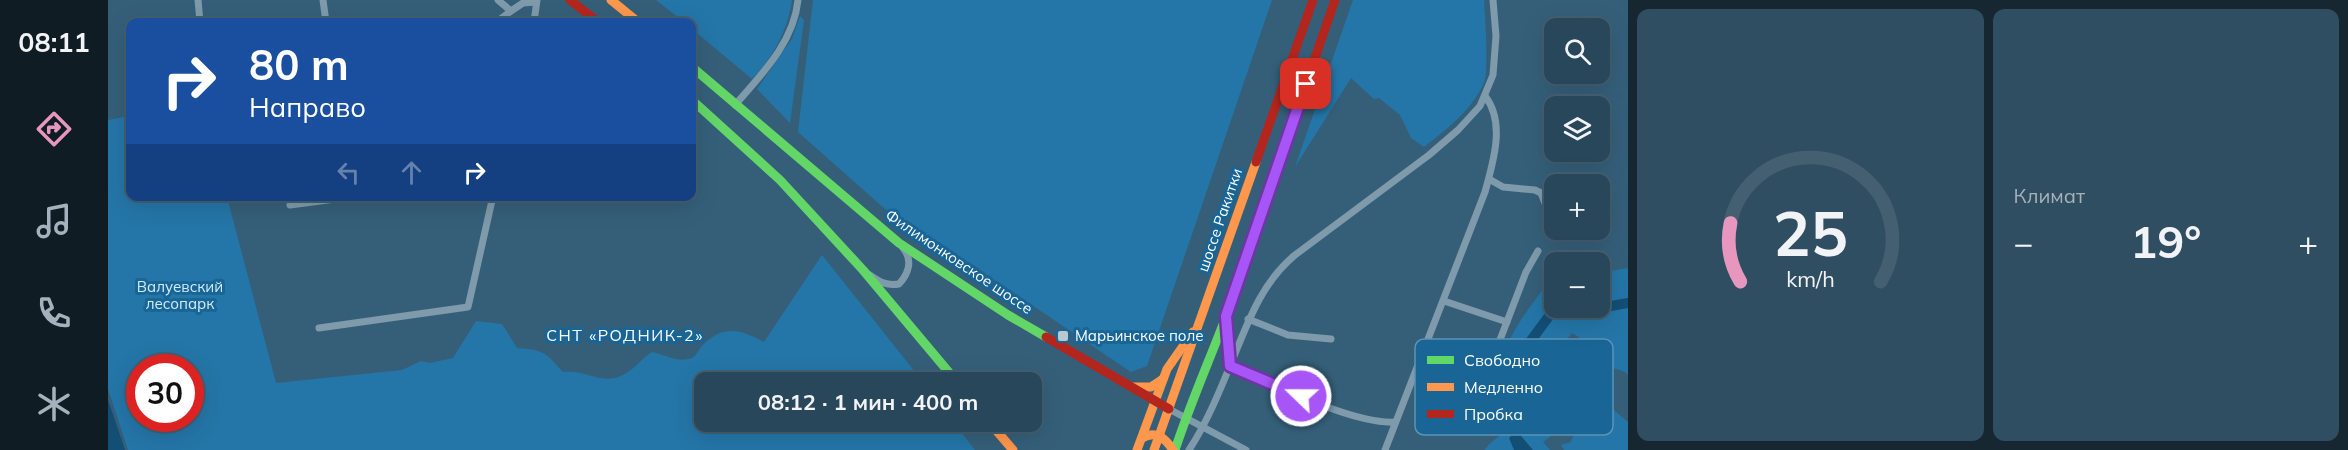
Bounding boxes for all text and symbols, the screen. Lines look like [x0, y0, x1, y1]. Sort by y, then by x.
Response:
map controls [1544, 18, 1610, 318]
button: search [1544, 18, 1610, 84]
text: 08:11 [18, 25, 90, 59]
text: 80 m [249, 38, 349, 91]
icon: right [150, 42, 228, 120]
pin [1280, 58, 1331, 109]
icon: arrive [1289, 67, 1322, 100]
text: Направо [249, 90, 366, 124]
button: layers [1544, 96, 1610, 162]
icon: directions [33, 108, 75, 150]
icon: left [332, 156, 365, 189]
icon: ahead [395, 156, 428, 189]
icon: right [458, 156, 491, 189]
street label: шоссе Ракитки [1193, 166, 1246, 274]
button: + [1544, 174, 1610, 240]
text: Климат [2014, 183, 2085, 208]
text: 25 [1773, 193, 1848, 272]
icon: music [33, 200, 75, 242]
street label: Филимонковское шоссе [882, 205, 1037, 318]
text: 19° [2130, 213, 2201, 269]
text: − [2014, 222, 2033, 263]
text: + [2298, 222, 2318, 263]
button: − [1544, 252, 1610, 318]
text: km/h [1786, 265, 1834, 292]
park label: Валуевский лесопарк [137, 277, 223, 313]
icon: phone [33, 292, 75, 334]
district label: СНТ «РОДНИК-2» [546, 325, 704, 345]
place label: Марьинское поле [1075, 326, 1204, 345]
marker: Марьинское поле [1056, 329, 1070, 343]
legend [1415, 339, 1613, 435]
text: Свободно [1464, 350, 1540, 370]
speed limit sign: 30 [126, 354, 204, 432]
position arrow [1269, 364, 1333, 428]
text: Медленно [1464, 377, 1543, 397]
icon: climate [33, 383, 75, 425]
text: 08:12 · 1 мин · 400 m [758, 388, 978, 416]
text: Пробка [1464, 404, 1523, 424]

